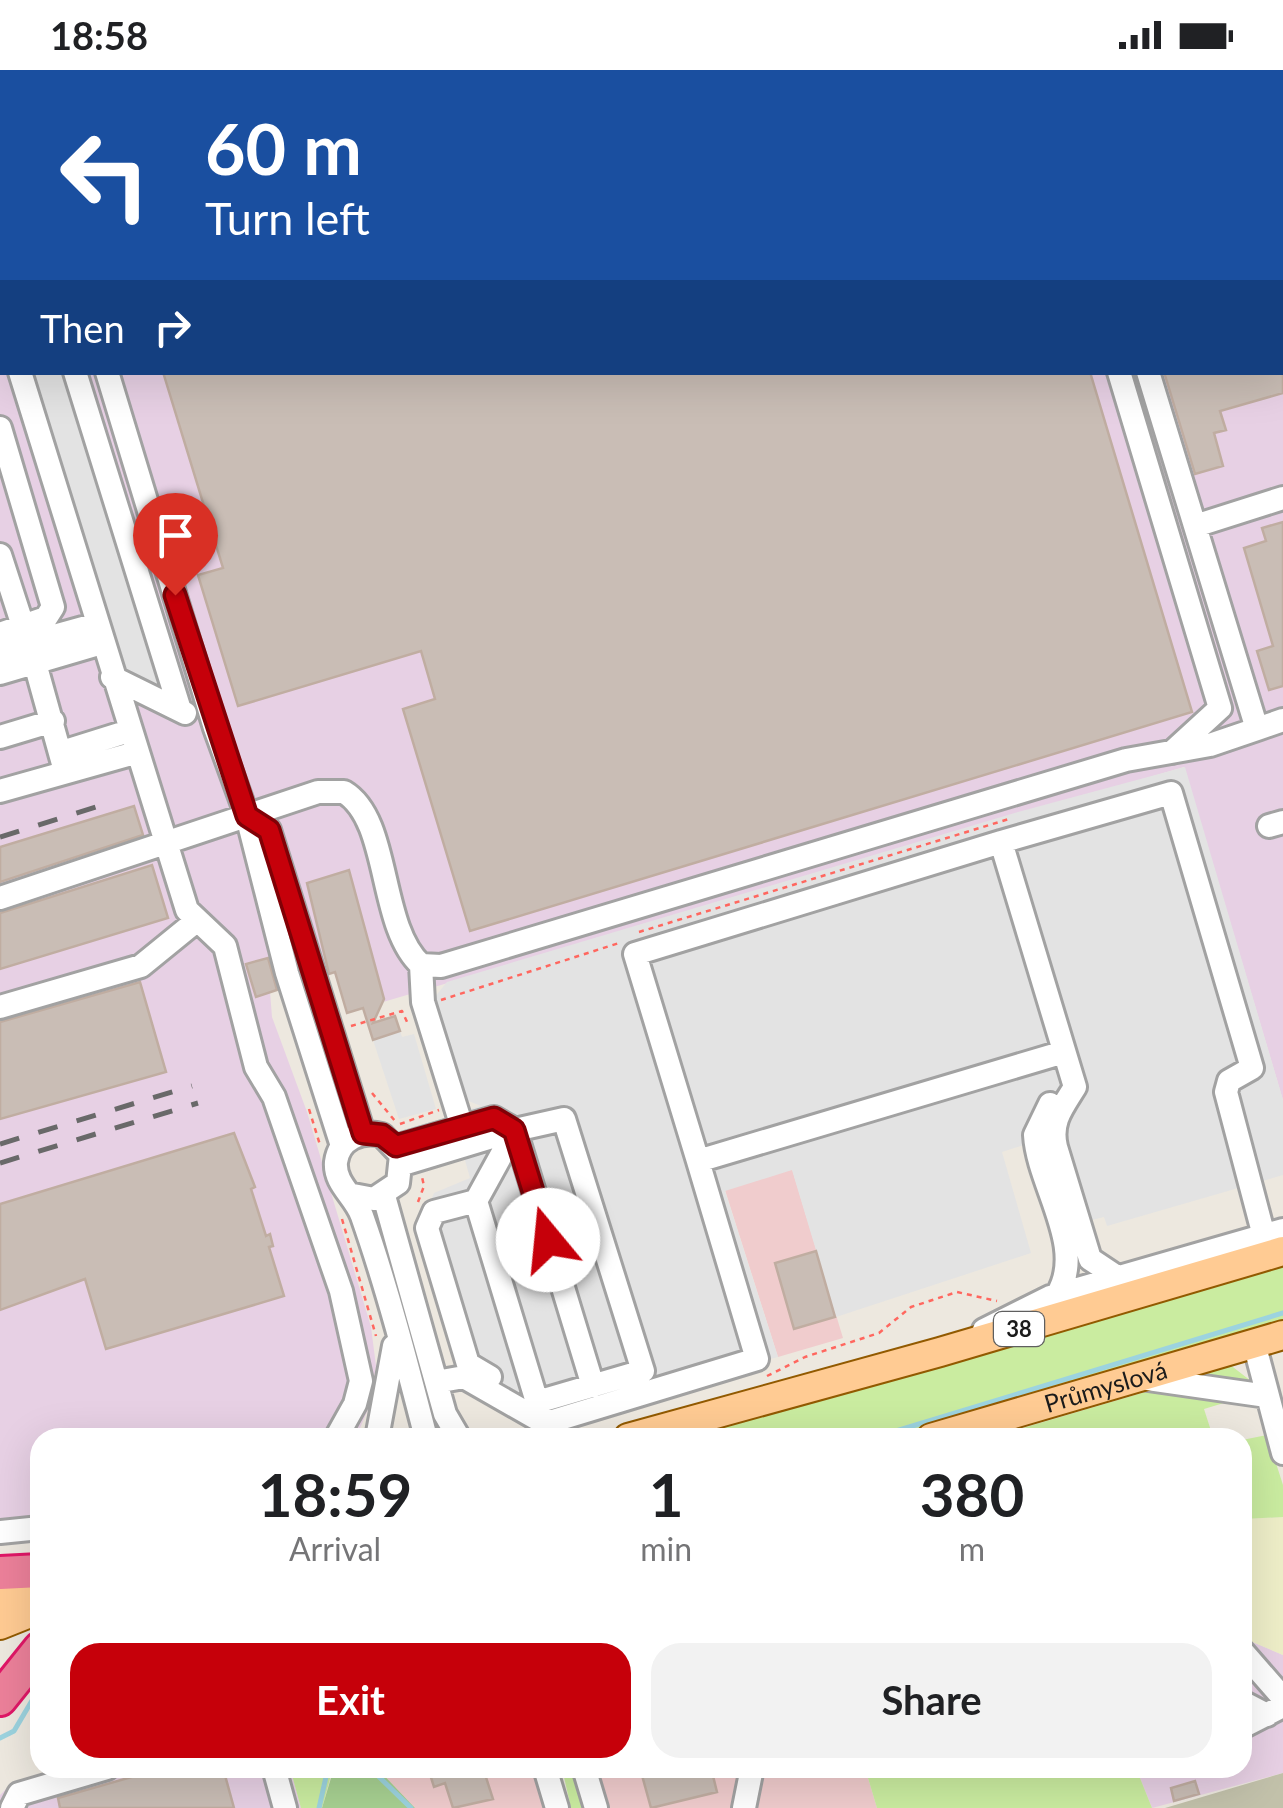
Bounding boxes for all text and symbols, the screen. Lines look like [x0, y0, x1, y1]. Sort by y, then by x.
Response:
text: 18:58 [50, 12, 148, 58]
text: 60 m [205, 106, 362, 190]
icon: left [40, 110, 170, 240]
text: Turn left [205, 191, 370, 245]
icon: right [145, 300, 200, 355]
text: Then [40, 305, 125, 351]
pin [133, 493, 218, 596]
icon: arrive [148, 508, 203, 563]
position arrow [496, 1188, 600, 1292]
road number: 38 [994, 1312, 1044, 1346]
street label: Průmyslová [1041, 1354, 1170, 1418]
text: 18:59 [258, 1458, 412, 1530]
text: 1 [649, 1458, 684, 1530]
text: 380 [920, 1458, 1024, 1530]
text: Arrival [289, 1529, 381, 1568]
text: min [640, 1529, 692, 1568]
text: m [959, 1529, 985, 1568]
button: Exit [70, 1643, 631, 1758]
button: Share [651, 1643, 1212, 1758]

